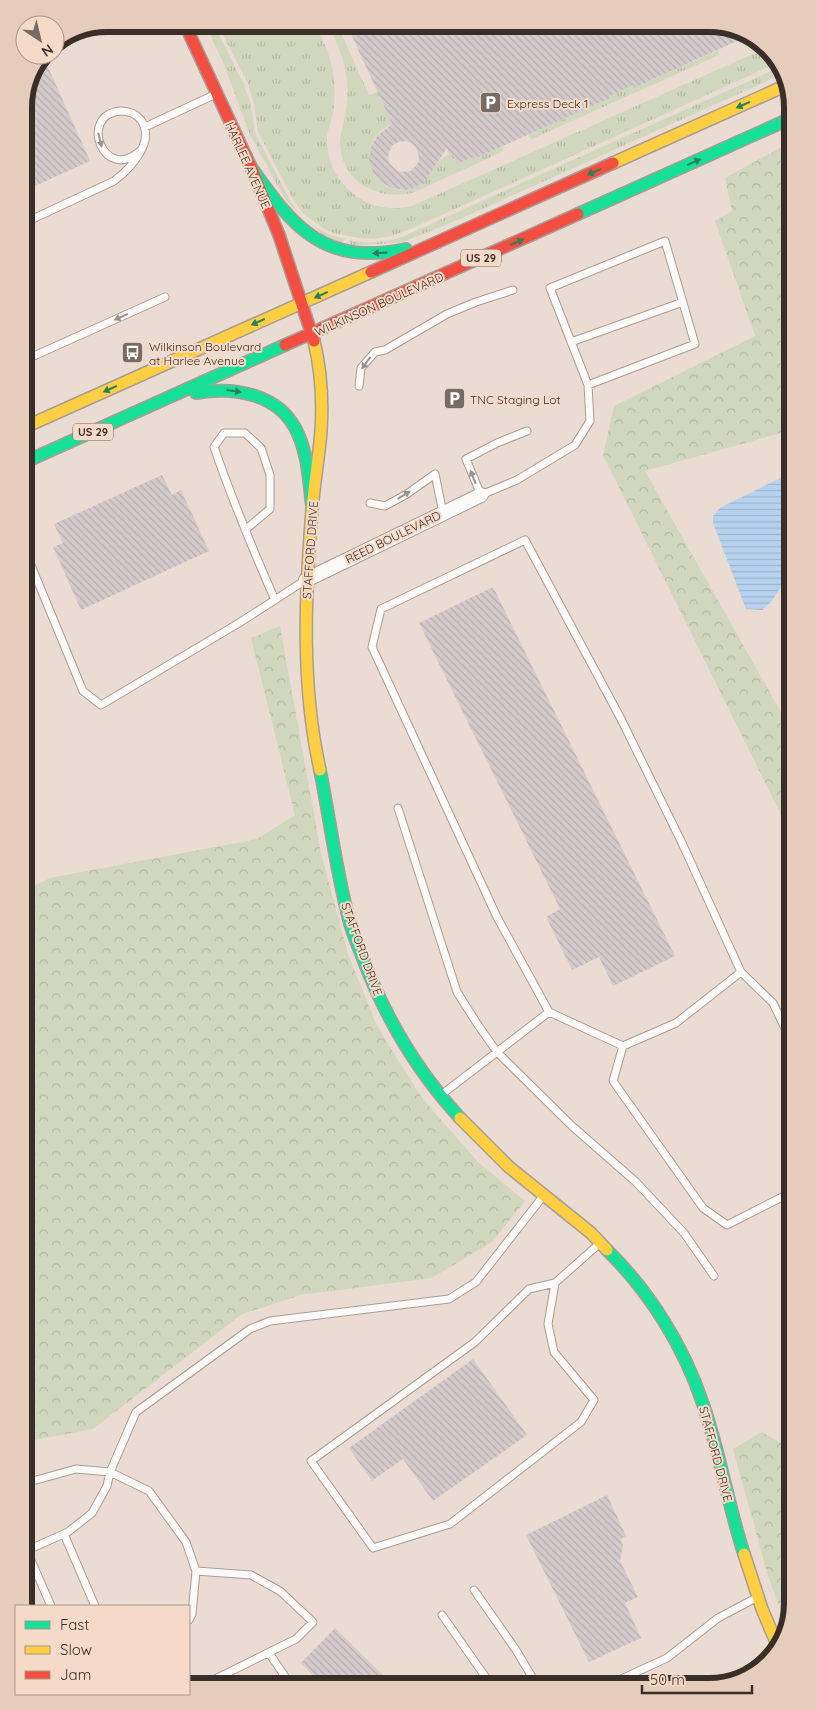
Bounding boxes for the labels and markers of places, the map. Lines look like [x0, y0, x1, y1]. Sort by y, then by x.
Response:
parking icon: Express Deck 1 [479, 91, 503, 115]
place label: Express Deck 1 [507, 96, 588, 111]
place label: Wilkinson Boulevard at Harlee Avenue [149, 339, 261, 368]
bus stop icon: Wilkinson Boulevard at Harlee Avenue [121, 341, 145, 365]
parking icon: TNC Staging Lot [442, 387, 466, 411]
place label: TNC Staging Lot [470, 392, 561, 407]

